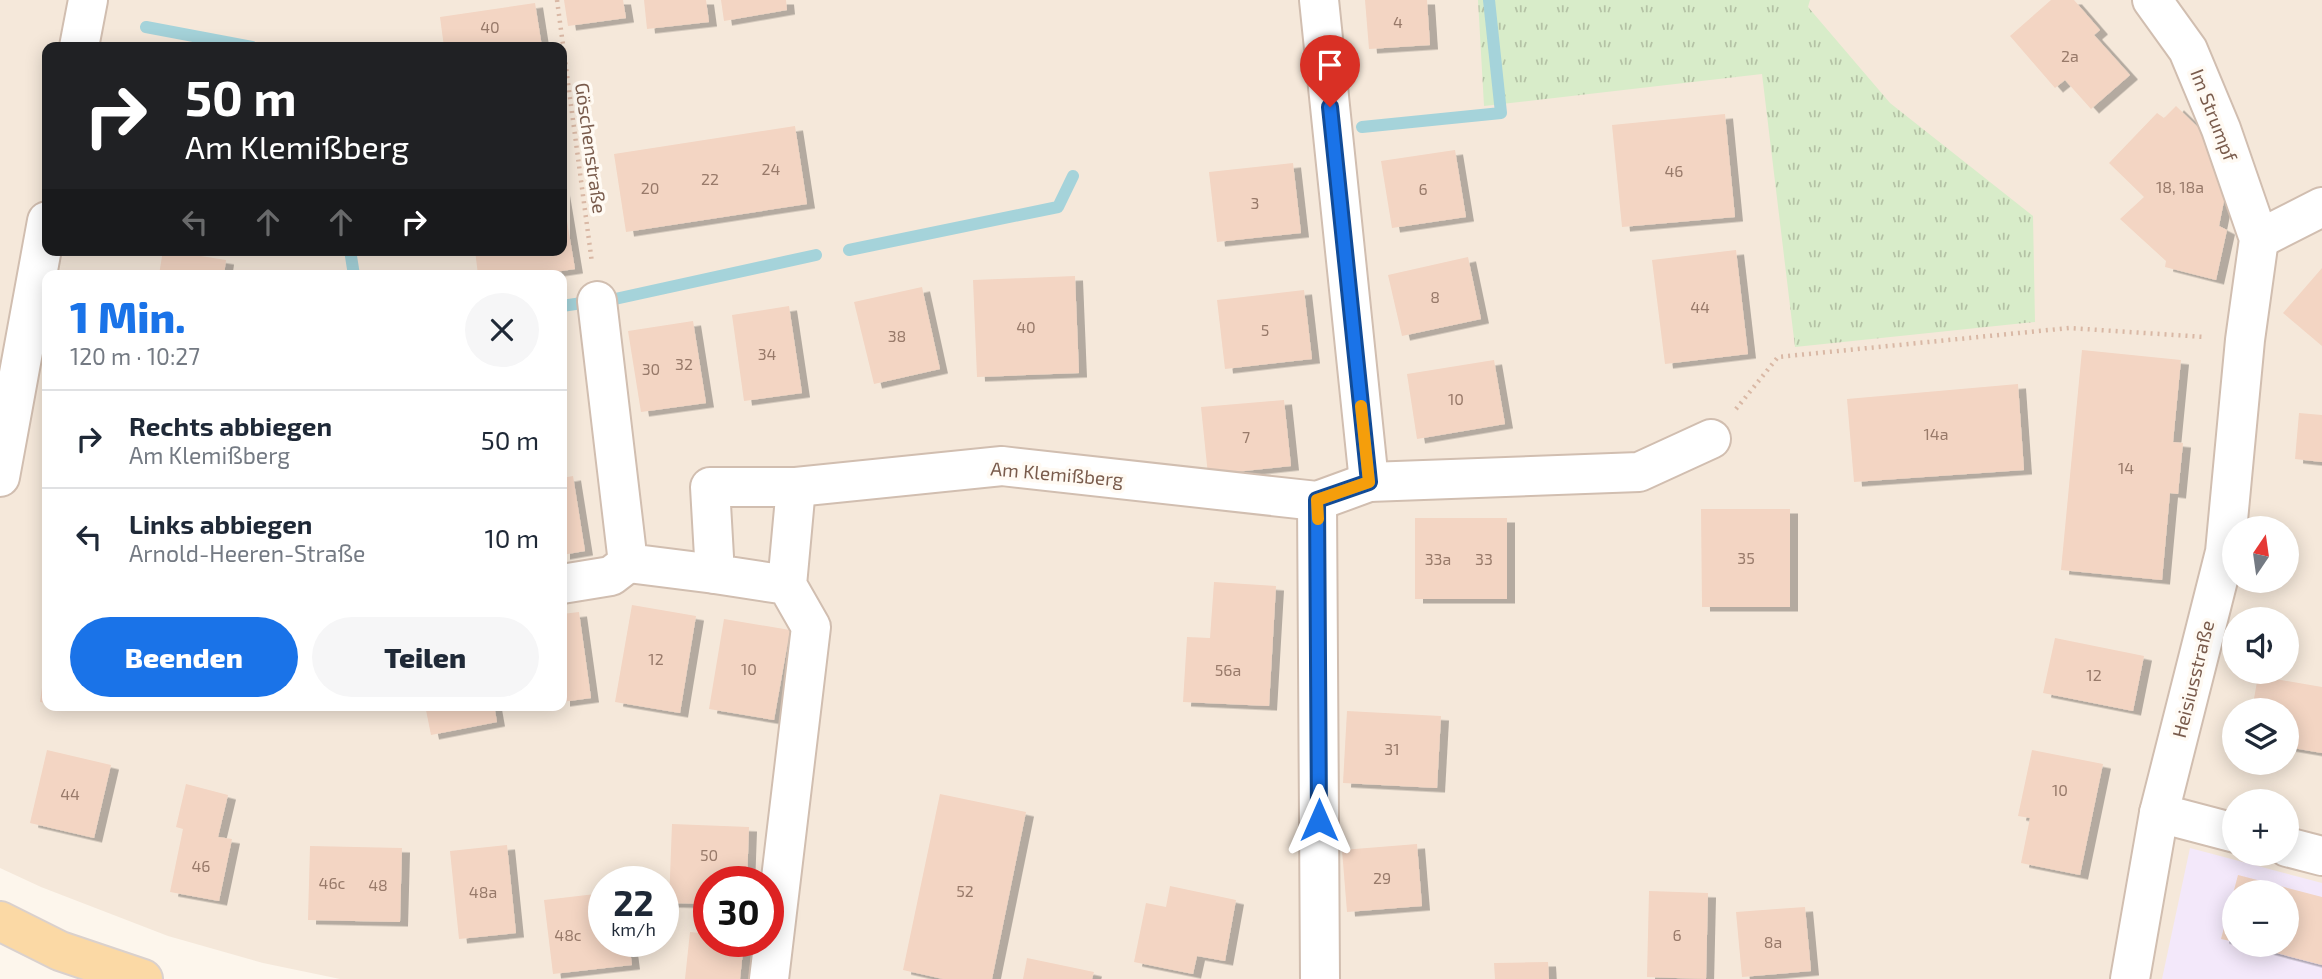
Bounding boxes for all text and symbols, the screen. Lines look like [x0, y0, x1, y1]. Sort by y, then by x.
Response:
house number: 4 [1393, 12, 1403, 31]
house number: 40 [480, 17, 500, 36]
pin [1300, 35, 1360, 107]
icon: arrive [1311, 46, 1349, 84]
house number: 2a [2061, 46, 2079, 65]
street label: Im Strumpf [2186, 65, 2243, 165]
text: 50 m [185, 67, 297, 126]
icon: right [70, 70, 161, 161]
street label: Göschenstraße [571, 81, 612, 215]
text: Am Klemißberg [185, 127, 409, 165]
house number: 24 [762, 159, 781, 178]
house number: 46 [1665, 161, 1684, 180]
house number: 22 [701, 169, 719, 188]
house number: 18, 18a [2156, 177, 2204, 196]
house number: 20 [641, 178, 659, 197]
house number: 6 [1418, 179, 1428, 198]
house number: 3 [1251, 193, 1259, 212]
icon: left [176, 203, 214, 241]
icon: ahead [249, 203, 287, 241]
icon: ahead [322, 203, 360, 241]
icon: right [395, 203, 433, 241]
house number: 8 [1430, 287, 1440, 306]
text: 1 Min. [70, 291, 186, 341]
button: close [465, 293, 539, 367]
house number: 44 [1690, 297, 1710, 316]
house number: 40 [1016, 317, 1036, 336]
house number: 5 [1261, 320, 1269, 339]
house number: 38 [888, 326, 906, 345]
text: 120 m · 10:27 [70, 342, 200, 370]
house number: 34 [758, 344, 777, 363]
house number: 32 [675, 354, 693, 373]
house number: 30 [642, 359, 660, 378]
house number: 10 [1448, 389, 1464, 408]
text: Rechts abbiegen [129, 410, 332, 441]
icon: right [70, 420, 108, 458]
text: 50 m [481, 424, 539, 455]
house number: 14a [1924, 424, 1949, 443]
house number: 7 [1242, 427, 1250, 446]
text: Am Klemißberg [129, 441, 290, 469]
street label: Am Klemißberg [990, 456, 1125, 491]
house number: 14 [2118, 458, 2134, 477]
text: Links abbiegen [129, 508, 313, 539]
north arrow [2222, 516, 2300, 593]
map controls [2222, 516, 2299, 957]
icon: left [70, 518, 108, 556]
text: 10 m [484, 522, 539, 553]
text: Arnold-Heeren-Straße [129, 539, 365, 567]
house number: 35 [1737, 548, 1755, 567]
house number: 33a [1425, 549, 1451, 568]
house number: 33 [1475, 549, 1493, 568]
button: sound [2222, 607, 2299, 684]
button: Beenden [70, 617, 298, 697]
button: Teilen [312, 617, 539, 697]
street label: Heisiusstraße [2167, 618, 2218, 740]
house number: 12 [648, 649, 664, 668]
house number: 10 [741, 659, 757, 678]
house number: 56a [1215, 660, 1241, 679]
house number: 12 [2086, 665, 2102, 684]
button: layers [2222, 698, 2299, 775]
house number: 31 [1384, 739, 1400, 758]
house number: 10 [2052, 780, 2068, 799]
position arrow [1282, 783, 1356, 857]
house number: 44 [60, 784, 80, 803]
button: + [2222, 789, 2299, 866]
house number: 50 [700, 845, 718, 864]
house number: 46 [192, 856, 211, 875]
speed limit sign: 30 [693, 866, 784, 957]
house number: 29 [1373, 868, 1391, 887]
house number: 46c [319, 873, 346, 892]
house number: 48 [368, 875, 388, 894]
button: − [2222, 880, 2299, 957]
text: 22 [613, 881, 654, 923]
house number: 52 [956, 881, 974, 900]
house number: 48a [469, 882, 497, 901]
text: km/h [611, 918, 656, 940]
house number: 48c [554, 925, 582, 944]
house number: 6 [1672, 925, 1682, 944]
house number: 8a [1764, 932, 1782, 951]

